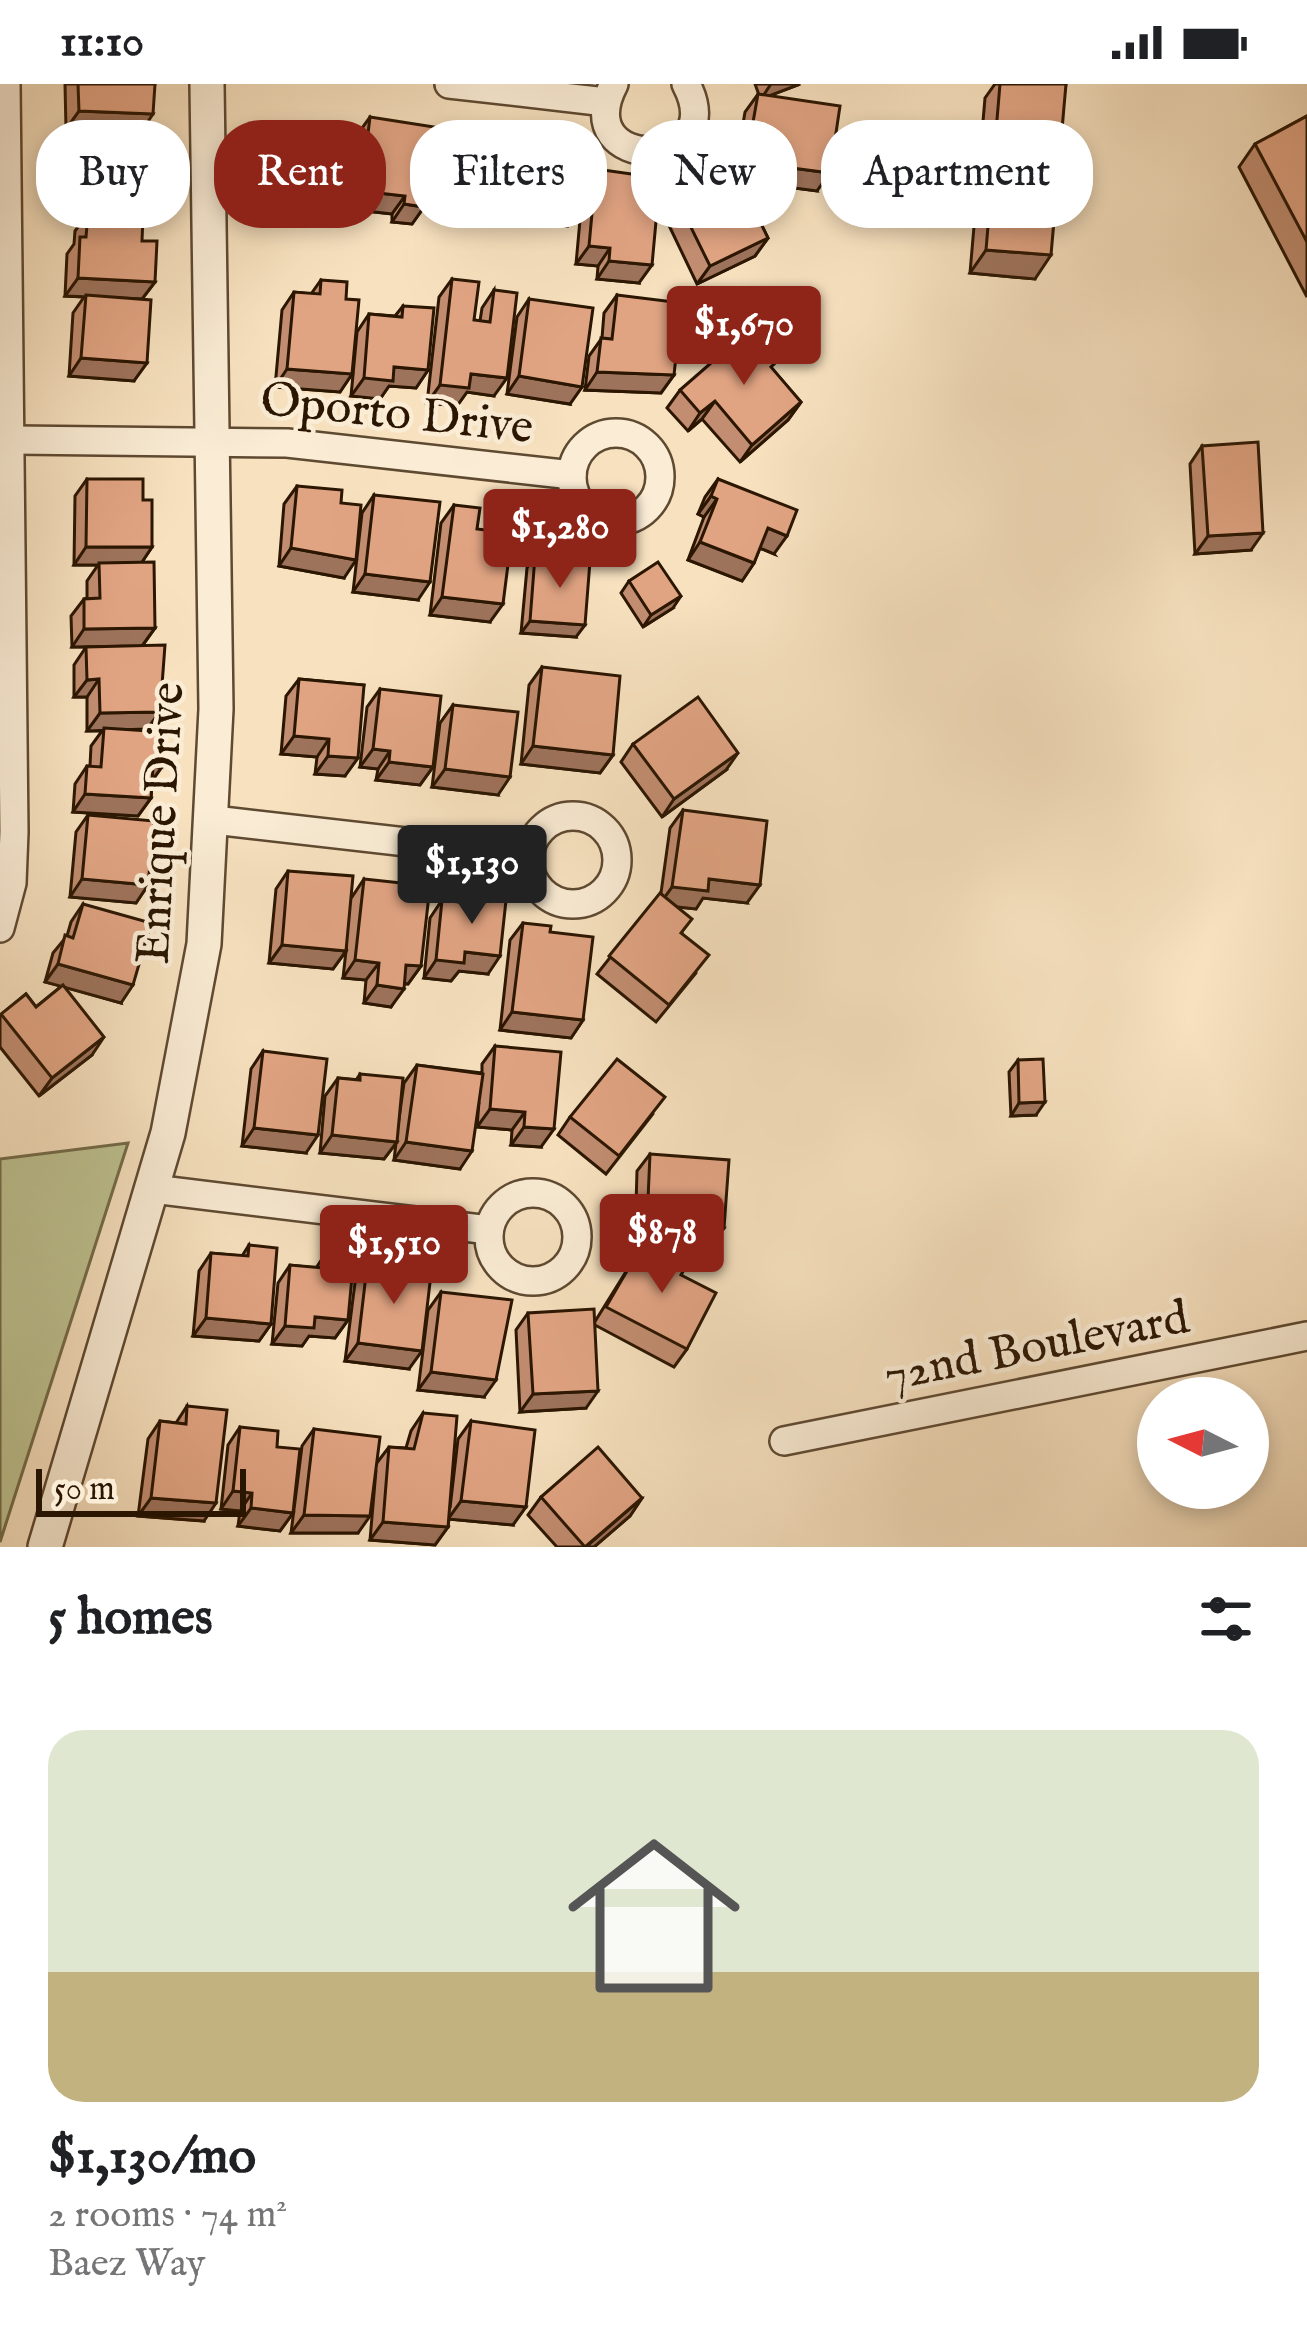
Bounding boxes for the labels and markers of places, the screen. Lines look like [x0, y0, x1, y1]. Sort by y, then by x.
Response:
pin: $1,670 [646, 286, 842, 388]
pin: $1,280 [462, 489, 658, 591]
pin: $1,130 [374, 825, 570, 927]
pin: $878 [591, 1194, 733, 1296]
pin: $1,510 [296, 1205, 492, 1307]

